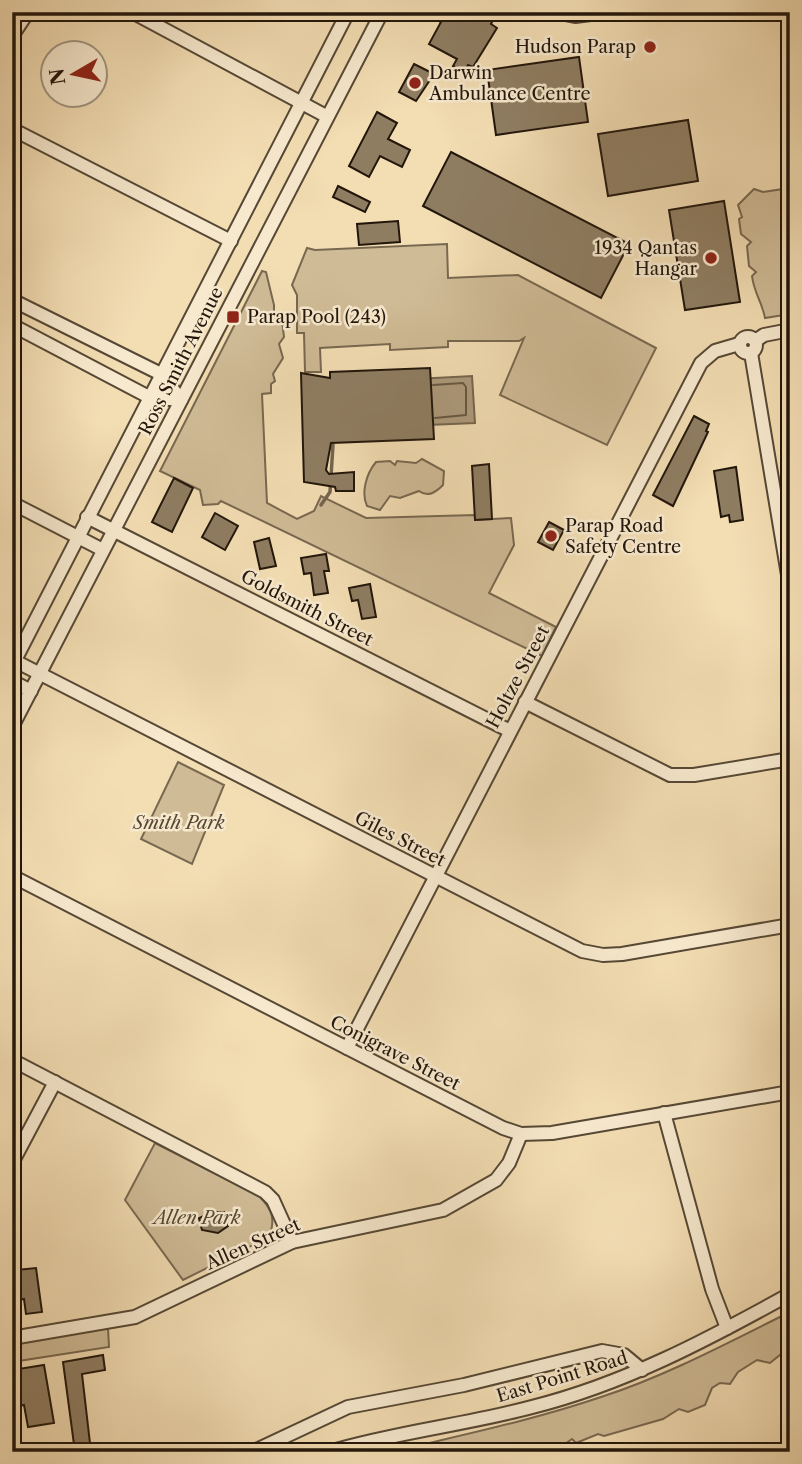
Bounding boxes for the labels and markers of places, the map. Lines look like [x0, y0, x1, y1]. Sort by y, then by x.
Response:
place label: Hudson Parap [515, 36, 636, 58]
marker: Hudson Parap [642, 39, 658, 55]
place label: Darwin Ambulance Centre [428, 62, 591, 105]
marker: Darwin Ambulance Centre [407, 75, 423, 91]
place label: 1934 Qantas Hangar [594, 237, 697, 280]
marker: 1934 Qantas Hangar [703, 250, 719, 266]
place label: Parap Pool (243) [247, 306, 386, 328]
marker: Parap Pool (243) [225, 309, 241, 325]
place label: Parap Road Safety Centre [565, 515, 681, 558]
marker: Parap Road Safety Centre [543, 528, 559, 544]

